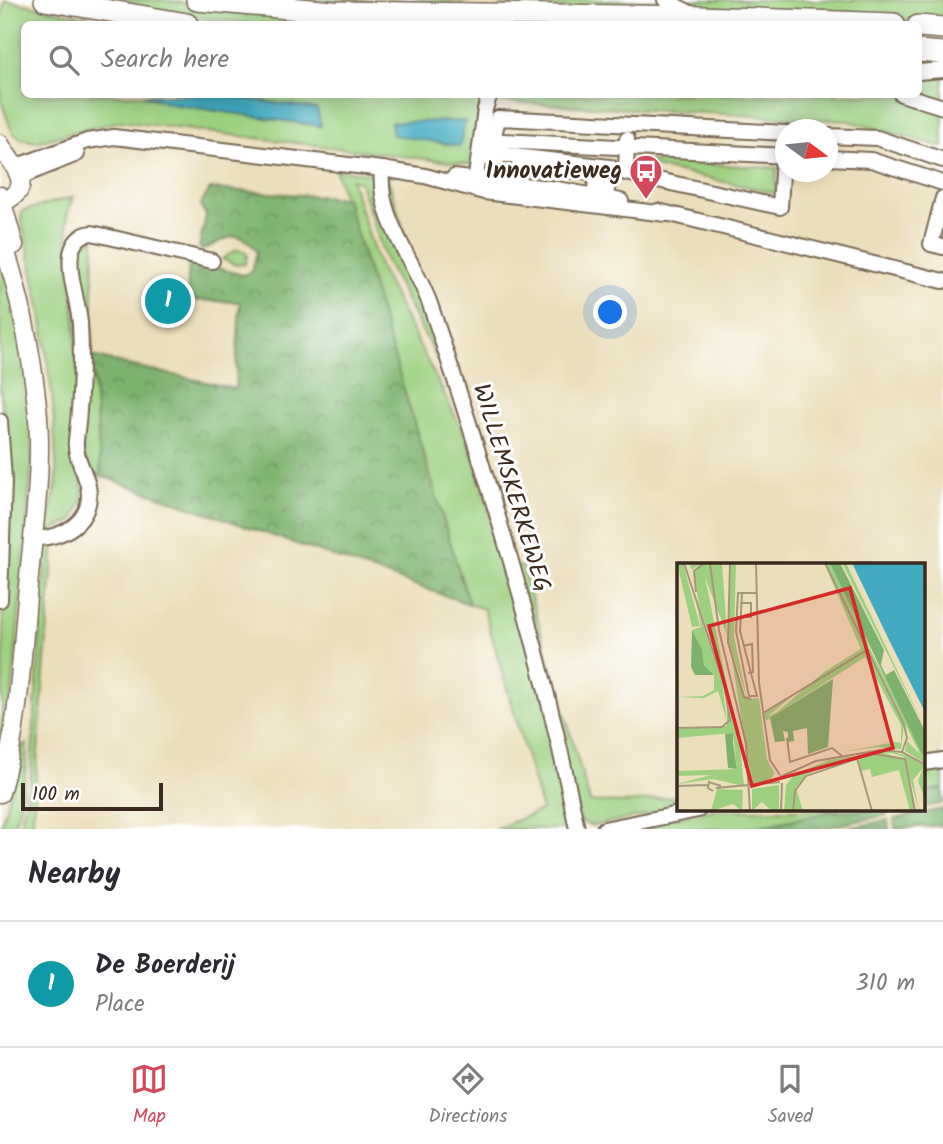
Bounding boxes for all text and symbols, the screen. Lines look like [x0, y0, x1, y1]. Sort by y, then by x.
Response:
search box [21, 21, 922, 98]
text: Search here [101, 39, 229, 81]
icon: search [45, 41, 83, 79]
north arrow [775, 119, 838, 182]
place label: Innovatieweg [486, 152, 622, 191]
bus stop icon: Innovatieweg [627, 152, 665, 201]
pin: 1 [145, 275, 191, 327]
your location [593, 295, 627, 329]
street label: WILLEMSKERKEWEG [461, 379, 561, 597]
inset map [677, 563, 926, 811]
scale bar [21, 780, 163, 812]
text: 100 m [32, 780, 80, 810]
text: Nearby [28, 851, 120, 899]
text: De Boerderij [95, 945, 235, 987]
text: 1 [48, 966, 54, 1002]
text: 310 m [856, 966, 915, 1002]
text: Place [95, 987, 145, 1023]
tab: Map [130, 1060, 168, 1132]
tab: Directions [429, 1060, 507, 1132]
tab: Saved [768, 1060, 813, 1132]

